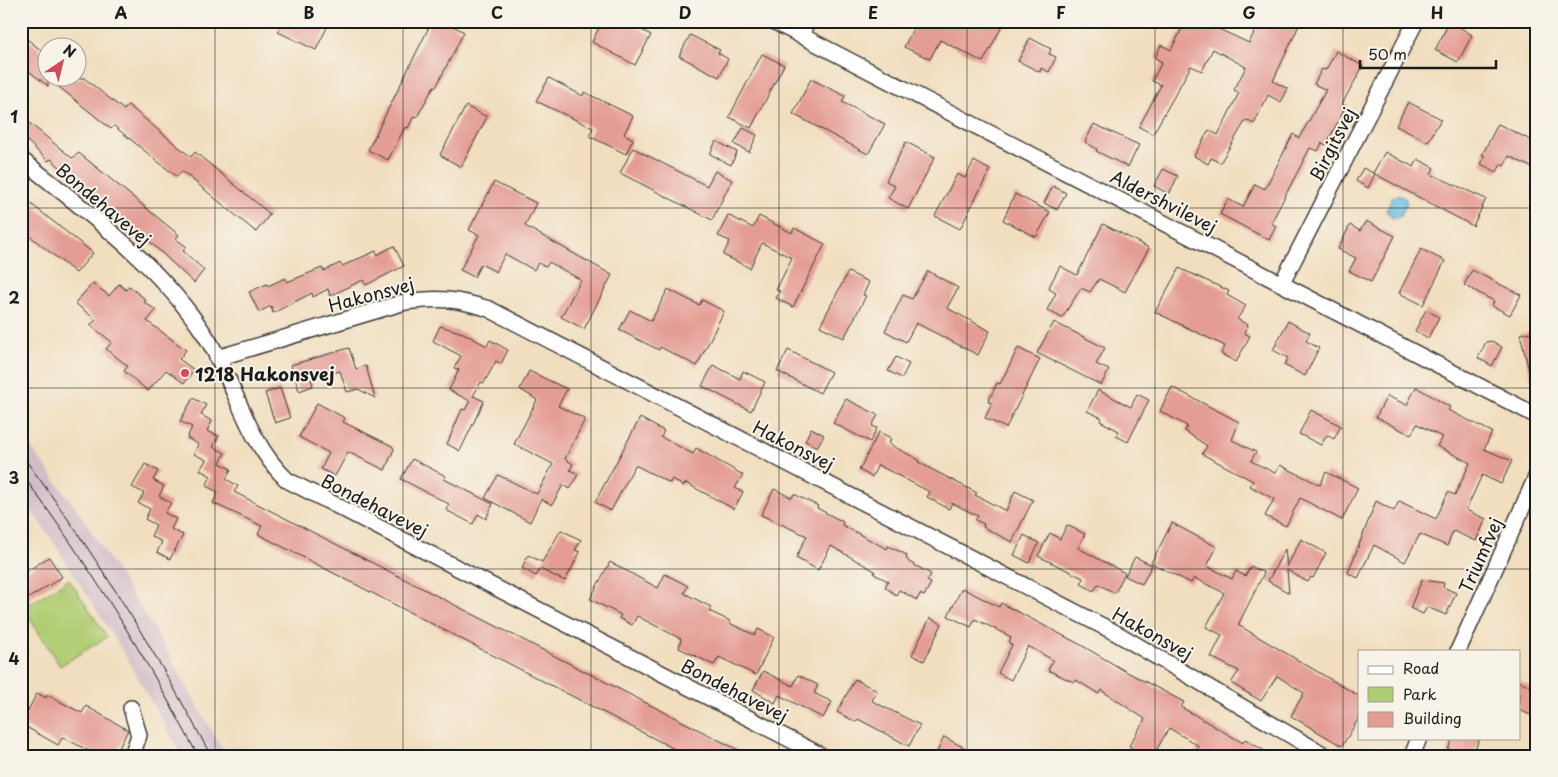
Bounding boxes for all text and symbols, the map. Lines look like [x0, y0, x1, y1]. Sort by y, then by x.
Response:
text: A [115, 0, 128, 24]
text: B [304, 0, 315, 24]
text: C [491, 0, 503, 24]
text: D [679, 0, 691, 24]
text: E [868, 0, 878, 24]
text: F [1056, 0, 1066, 24]
text: G [1242, 0, 1256, 24]
text: H [1431, 0, 1443, 24]
north arrow [38, 38, 88, 88]
scale bar [1360, 38, 1497, 70]
text: N [59, 39, 80, 63]
text: 50 m [1368, 42, 1407, 65]
street label: Birgitsvej [1302, 102, 1362, 186]
text: 1 [10, 104, 18, 128]
street label: Bondehavevej [51, 156, 157, 252]
street label: Aldershvilevej [1106, 163, 1222, 239]
street label: Hakonsvej [325, 270, 417, 318]
text: 2 [8, 285, 20, 309]
place label: 1218 Hakonsvej [195, 360, 335, 387]
marker: 1218 Hakonsvej [179, 367, 191, 379]
street label: Hakonsvej [749, 413, 839, 477]
text: 3 [9, 465, 19, 489]
street label: Bondehavevej [317, 466, 433, 544]
street label: Triumfvej [1451, 513, 1509, 597]
street label: Hakonsvej [1108, 600, 1198, 666]
text: 4 [9, 646, 20, 670]
legend [1358, 650, 1520, 740]
street label: Bondehavevej [677, 651, 793, 729]
text: Road [1403, 656, 1439, 679]
text: Park [1403, 682, 1437, 705]
text: Building [1403, 706, 1462, 729]

